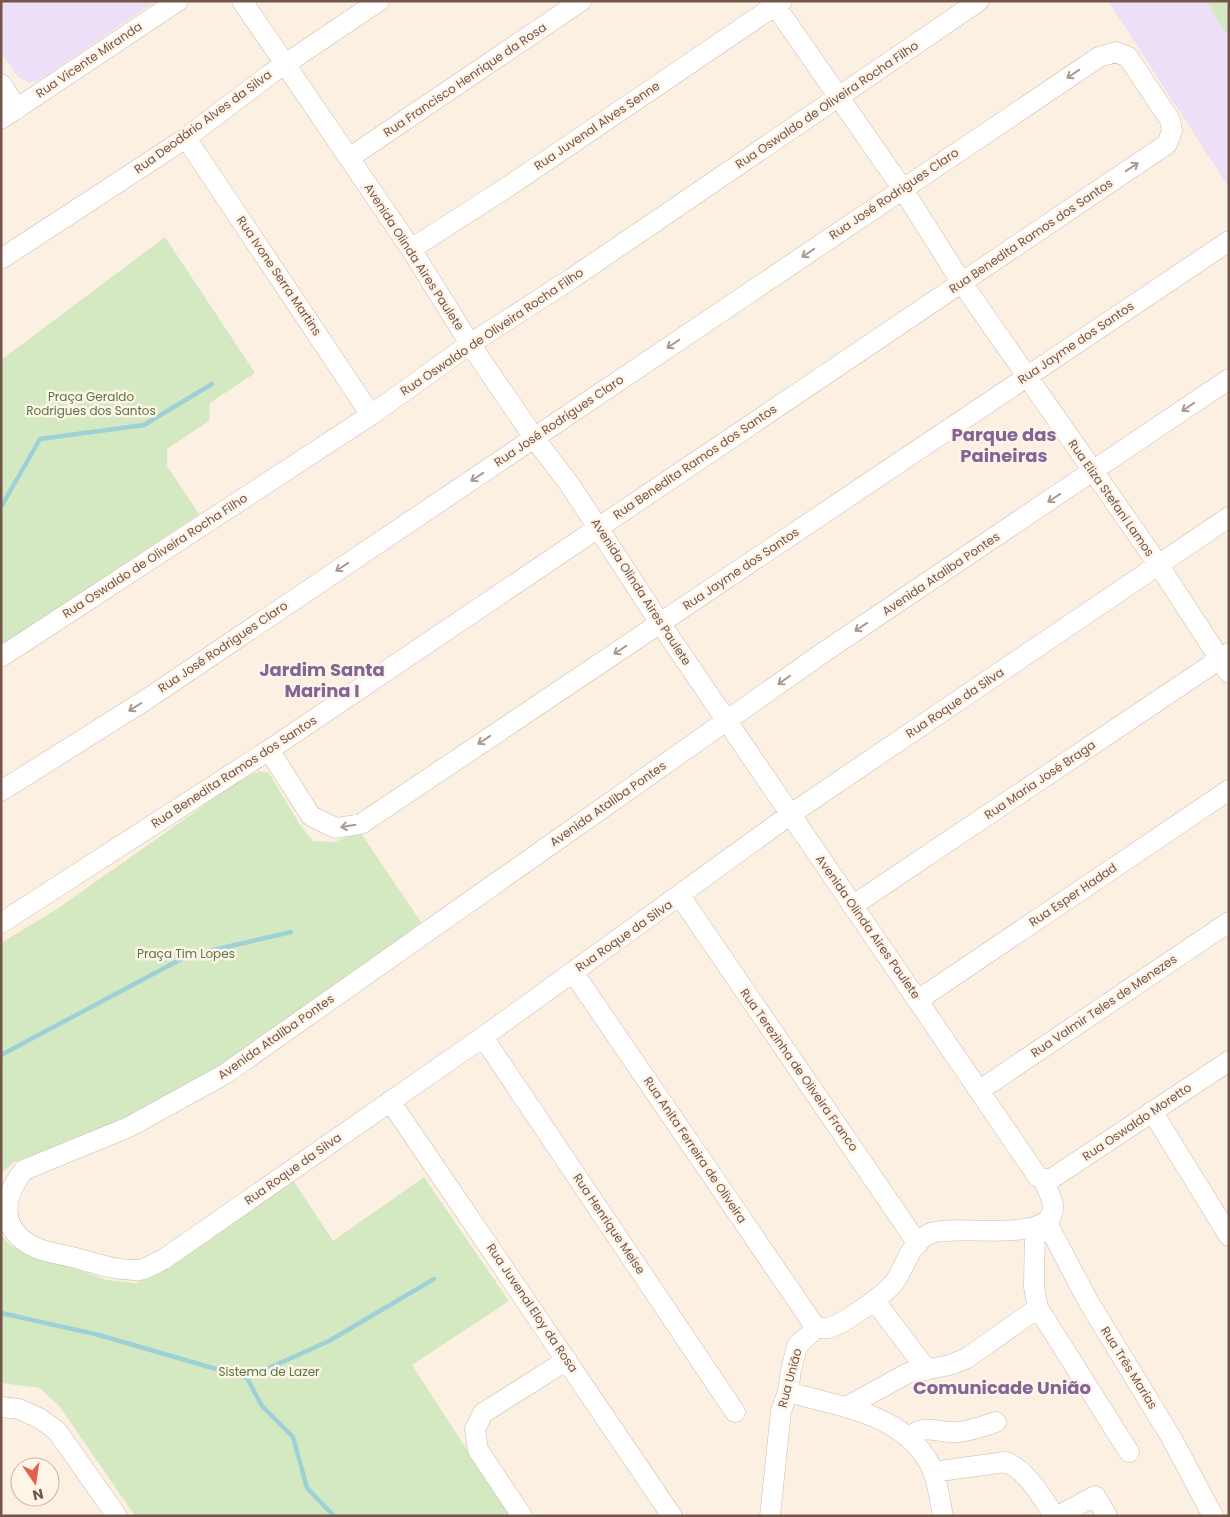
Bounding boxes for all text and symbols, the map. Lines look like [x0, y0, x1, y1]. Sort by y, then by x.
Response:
street label: Rua Vicente Miranda [32, 18, 145, 101]
street label: Rua Francisco Henrique da Rosa [380, 18, 550, 141]
street label: Rua Oswaldo de Oliveira Rocha Filho [732, 37, 922, 172]
street label: Rua Deodário Alves da Silva [130, 66, 275, 177]
one-way arrow [1067, 69, 1081, 79]
street label: Rua Juvenal Alves Senne [530, 77, 663, 174]
street label: Rua José Rodrigues Claro [826, 144, 962, 243]
one-way arrow [1125, 162, 1139, 172]
street label: Rua Benedita Ramos dos Santos [945, 174, 1116, 297]
street label: Avenida Olinda Aires Paulete [360, 180, 468, 334]
street label: Rua Ivone Serra Martins [233, 213, 326, 339]
one-way arrow [801, 248, 815, 258]
street label: Rua Oswaldo de Oliveira Rocha Filho [397, 264, 587, 399]
street label: Rua Jayme dos Santos [1014, 297, 1137, 388]
one-way arrow [667, 339, 681, 349]
street label: Rua José Rodrigues Claro [491, 371, 627, 470]
park label: Praça Geraldo Rodrigues dos Santos [26, 388, 156, 419]
street label: Rua Benedita Ramos dos Santos [609, 400, 780, 523]
one-way arrow [1182, 402, 1196, 412]
district label: Parque das Paineiras [952, 422, 1056, 468]
street label: Rua Eliza Stefani Lamos [1064, 436, 1158, 560]
one-way arrow [471, 472, 485, 482]
street label: Rua Oswaldo de Oliveira Rocha Filho [59, 489, 251, 622]
one-way arrow [1047, 493, 1061, 503]
street label: Avenida Olinda Aires Paulete [587, 515, 695, 669]
street label: Rua Jayme dos Santos [679, 523, 802, 614]
street label: Avenida Ataliba Pontes [879, 528, 1003, 619]
one-way arrow [335, 561, 349, 572]
street label: Rua José Rodrigues Claro [155, 597, 291, 696]
one-way arrow [854, 622, 868, 632]
one-way arrow [613, 645, 627, 655]
district label: Jardim Santa Marina I [259, 657, 385, 703]
street label: Rua Roque da Silva [902, 663, 1007, 742]
one-way arrow [777, 675, 791, 685]
one-way arrow [128, 701, 142, 712]
street label: Rua Benedita Ramos dos Santos [148, 712, 320, 832]
one-way arrow [478, 735, 492, 745]
street label: Rua Maria José Braga [981, 736, 1099, 823]
street label: Avenida Ataliba Pontes [546, 757, 669, 850]
one-way arrow [341, 822, 357, 832]
street label: Avenida Olinda Aires Paulete [812, 851, 925, 1002]
street label: Rua Esper Hadad [1025, 859, 1120, 930]
street label: Rua Roque da Silva [572, 896, 676, 976]
park label: Praça Tim Lopes [137, 945, 235, 962]
street label: Rua Valmir Teles de Menezes [1027, 950, 1180, 1061]
street label: Rua Terezinha de Oliveira Franco [736, 985, 863, 1155]
street label: Avenida Ataliba Pontes [214, 990, 337, 1083]
street label: Rua Anita Ferreira de Oliveira [640, 1073, 751, 1226]
street label: Rua Oswaldo Moretto [1079, 1079, 1195, 1164]
street label: Rua Roque da Silva [241, 1129, 345, 1209]
street label: Rua Henrique Meise [569, 1170, 649, 1277]
street label: Rua Juvenal Eloy da Rosa [483, 1240, 582, 1375]
street label: Rua Três Marias [1097, 1323, 1162, 1412]
street label: Rua União [773, 1346, 806, 1409]
park label: Sistema de Lazer [218, 1363, 320, 1380]
district label: Comunicade União [913, 1375, 1091, 1400]
north arrow [10, 1457, 60, 1507]
text: N [31, 1484, 45, 1506]

